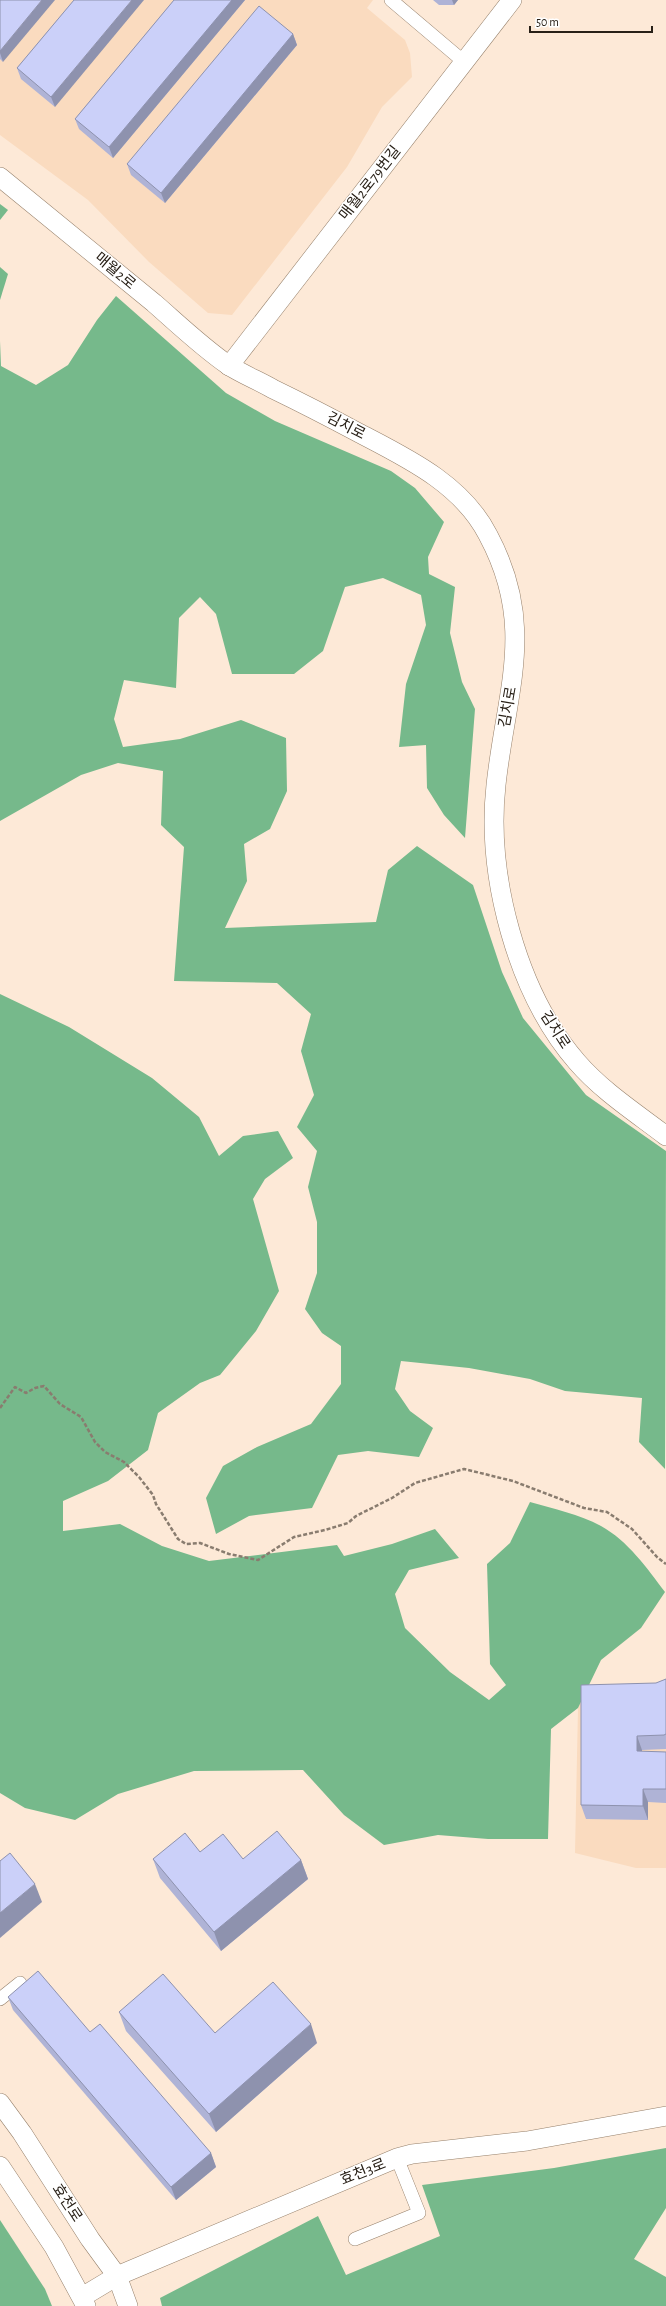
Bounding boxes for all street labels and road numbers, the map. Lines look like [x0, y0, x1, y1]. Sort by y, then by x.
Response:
street label: 매월2로79번길 [336, 143, 403, 223]
street label: 매월2로 [92, 249, 139, 292]
street label: 김치로 [324, 409, 368, 442]
street label: 김치로 [496, 685, 519, 729]
street label: 김치로 [537, 1008, 573, 1051]
street label: 효천3로 [337, 2154, 388, 2188]
street label: 효천로 [49, 2180, 86, 2224]

